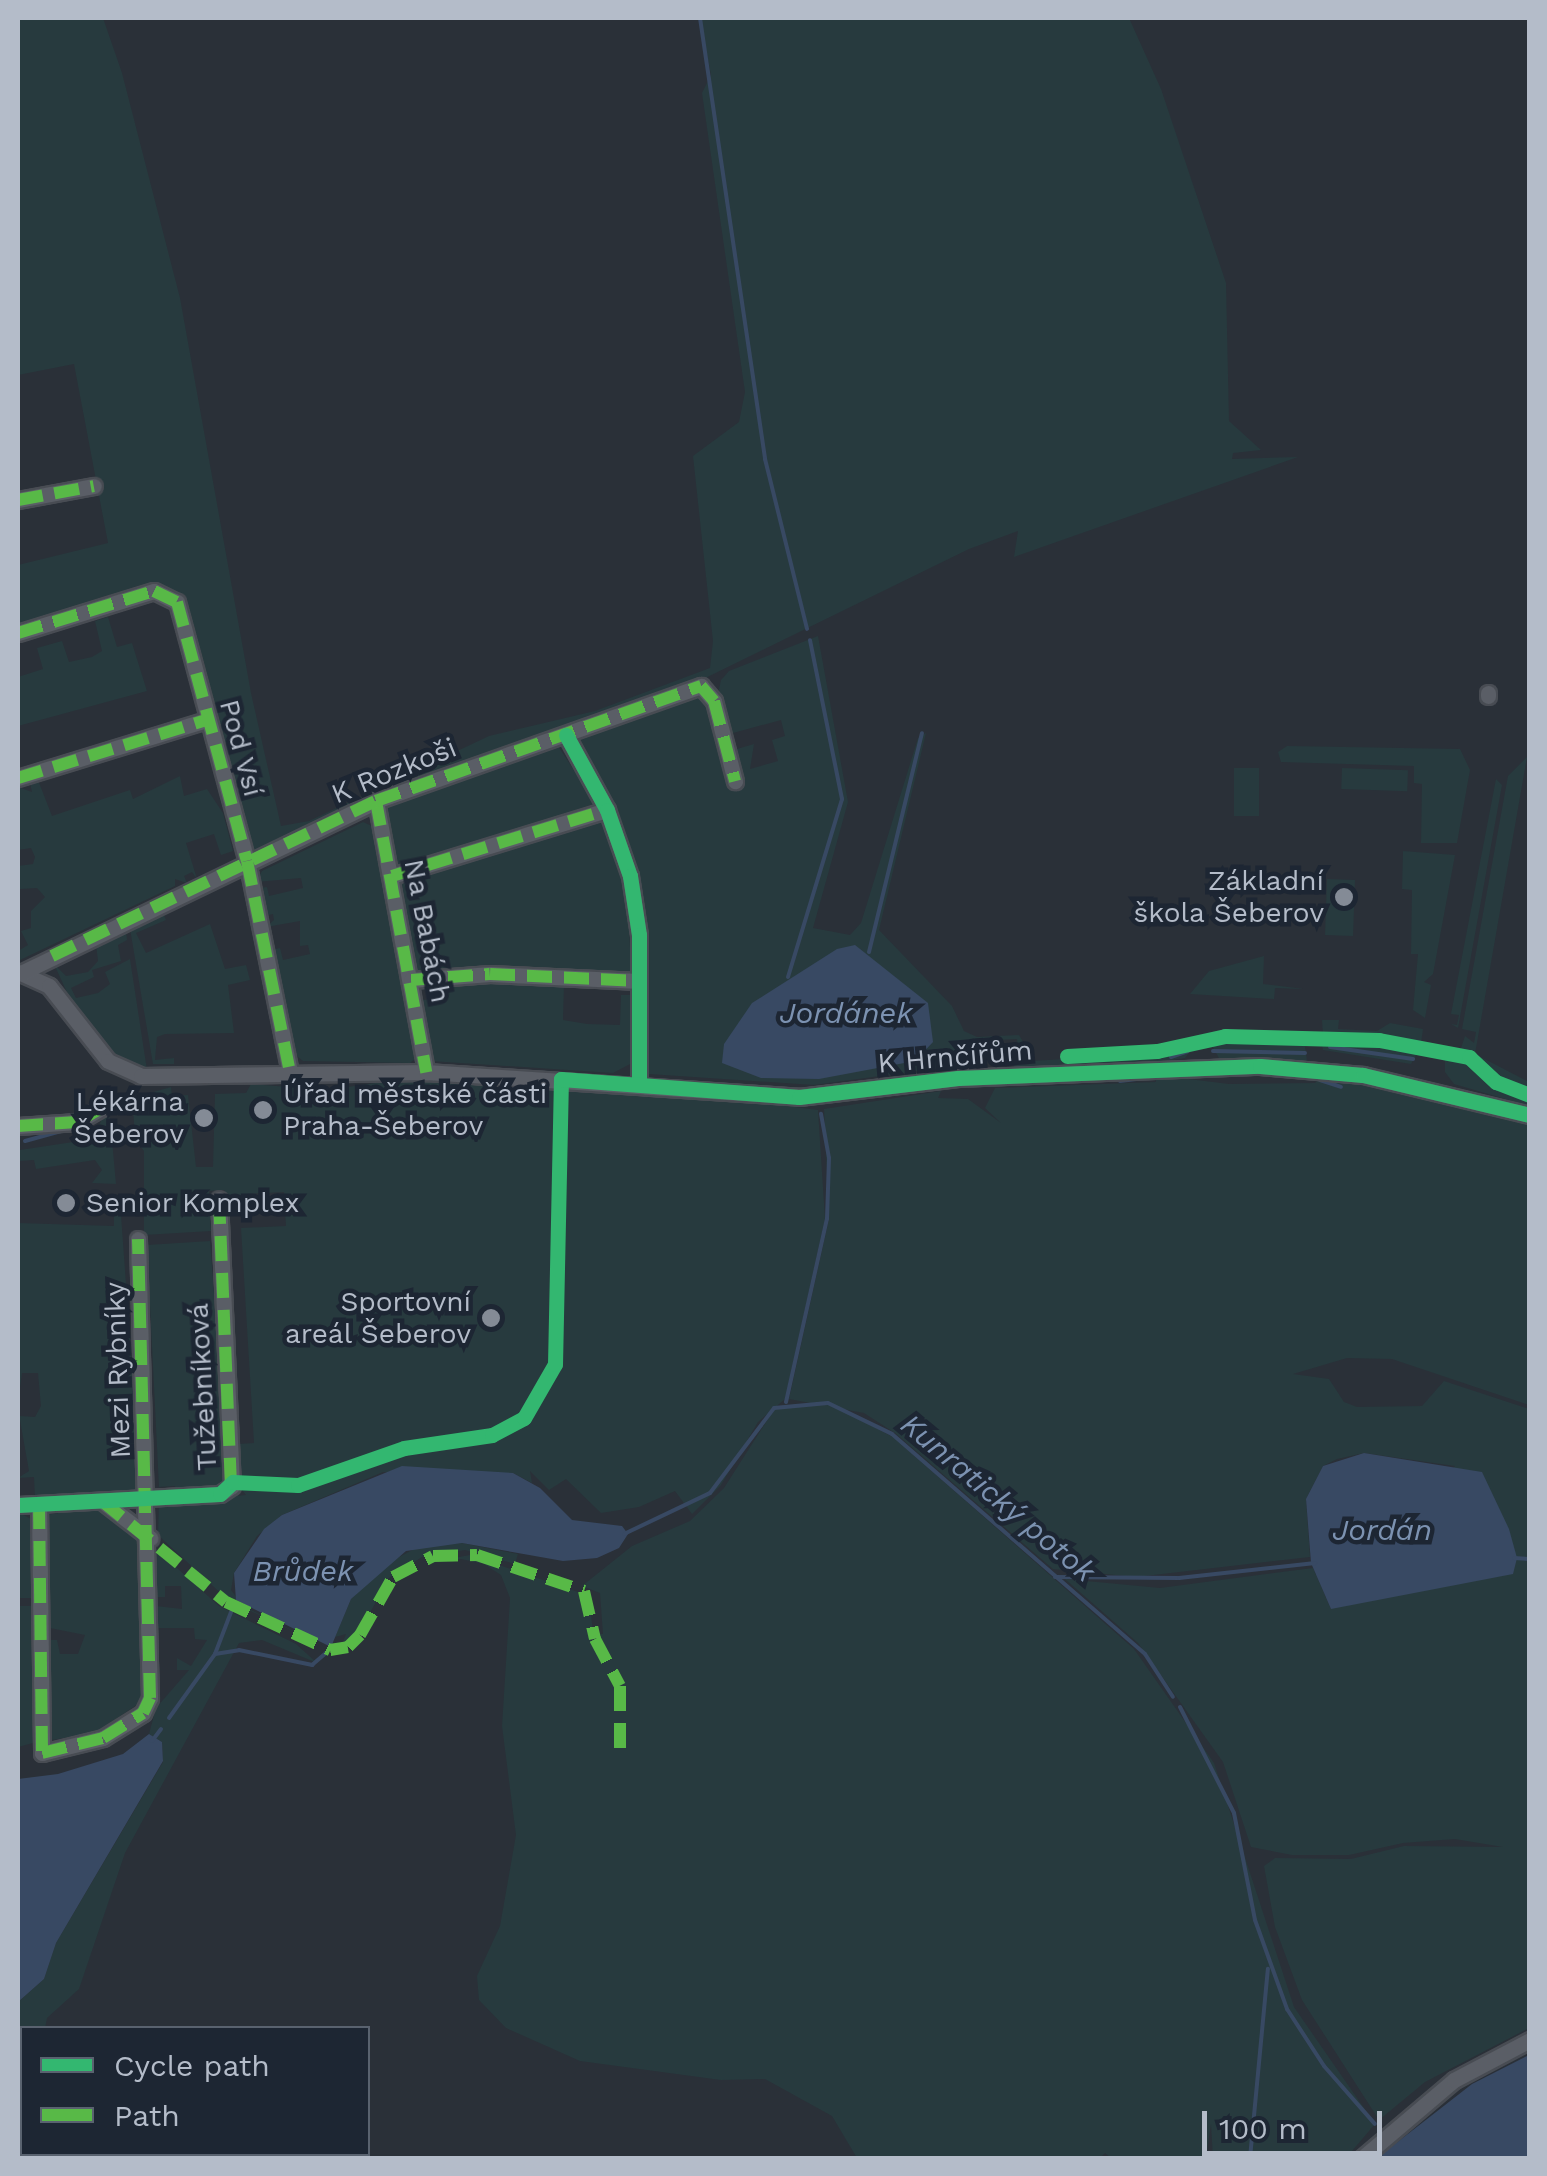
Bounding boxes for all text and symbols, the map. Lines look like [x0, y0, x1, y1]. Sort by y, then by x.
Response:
street label: Pod Vsí [212, 695, 270, 801]
street label: K Rozkoši [327, 731, 461, 811]
street label: Na Babách [397, 856, 457, 1006]
place label: Základní škola Šeberov [1133, 864, 1324, 930]
marker: Základní škola Šeberov [1333, 886, 1355, 908]
water label: Jordánek [779, 995, 913, 1031]
street label: K Hrnčířům [876, 1033, 1034, 1081]
place label: Úřad městské části Praha-Šeberov [283, 1077, 547, 1143]
place label: Lékárna Šeberov [74, 1085, 184, 1151]
marker: Úřad městské části Praha-Šeberov [252, 1099, 274, 1121]
marker: Lékárna Šeberov [193, 1107, 215, 1129]
place label: Senior Komplex [86, 1186, 300, 1220]
marker: Senior Komplex [55, 1192, 77, 1214]
street label: Mezi Rybníky [98, 1281, 138, 1459]
place label: Sportovní areál Šeberov [284, 1285, 471, 1351]
street label: Tužebníková [182, 1302, 224, 1472]
marker: Sportovní areál Šeberov [480, 1307, 502, 1329]
water label: Kunratický potok [893, 1406, 1103, 1590]
water label: Jordán [1332, 1512, 1432, 1548]
water label: Brůdek [253, 1553, 353, 1589]
legend [20, 2026, 370, 2156]
text: Cycle path [114, 2048, 270, 2083]
scale bar [1207, 2091, 1387, 2153]
text: Path [114, 2098, 180, 2133]
text: 100 m [1219, 2111, 1307, 2146]

